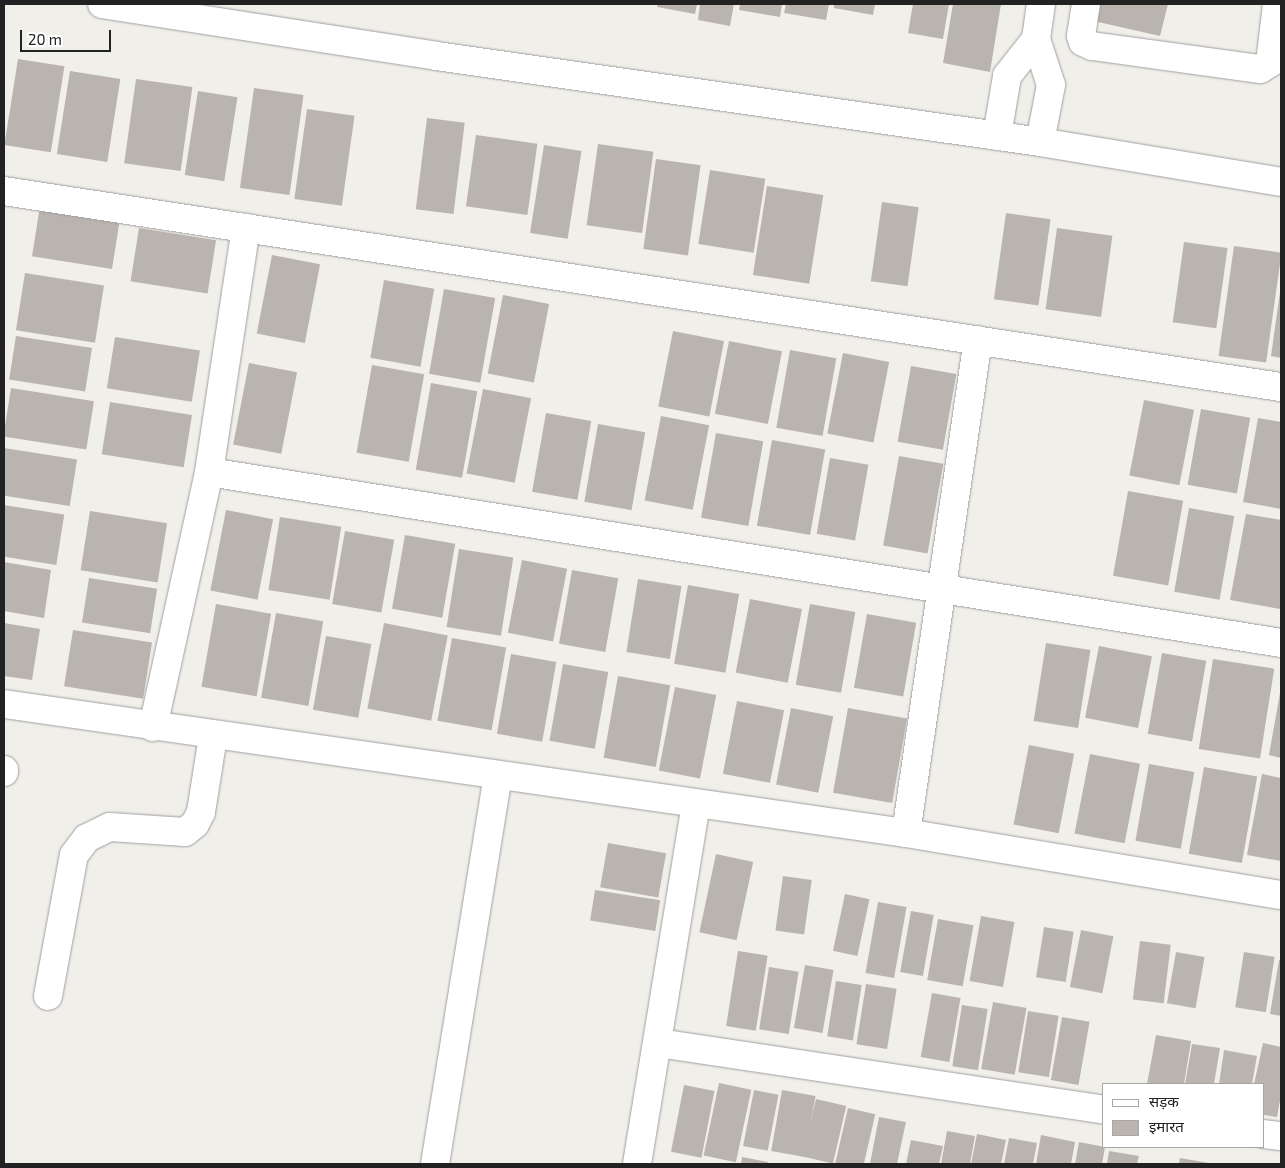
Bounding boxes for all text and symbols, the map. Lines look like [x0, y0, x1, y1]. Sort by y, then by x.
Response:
scale bar [22, 20, 114, 52]
text: 20 m [28, 30, 62, 48]
legend [1102, 1083, 1265, 1148]
text: सड़क [1149, 1092, 1179, 1110]
text: इमारत [1149, 1117, 1184, 1135]

